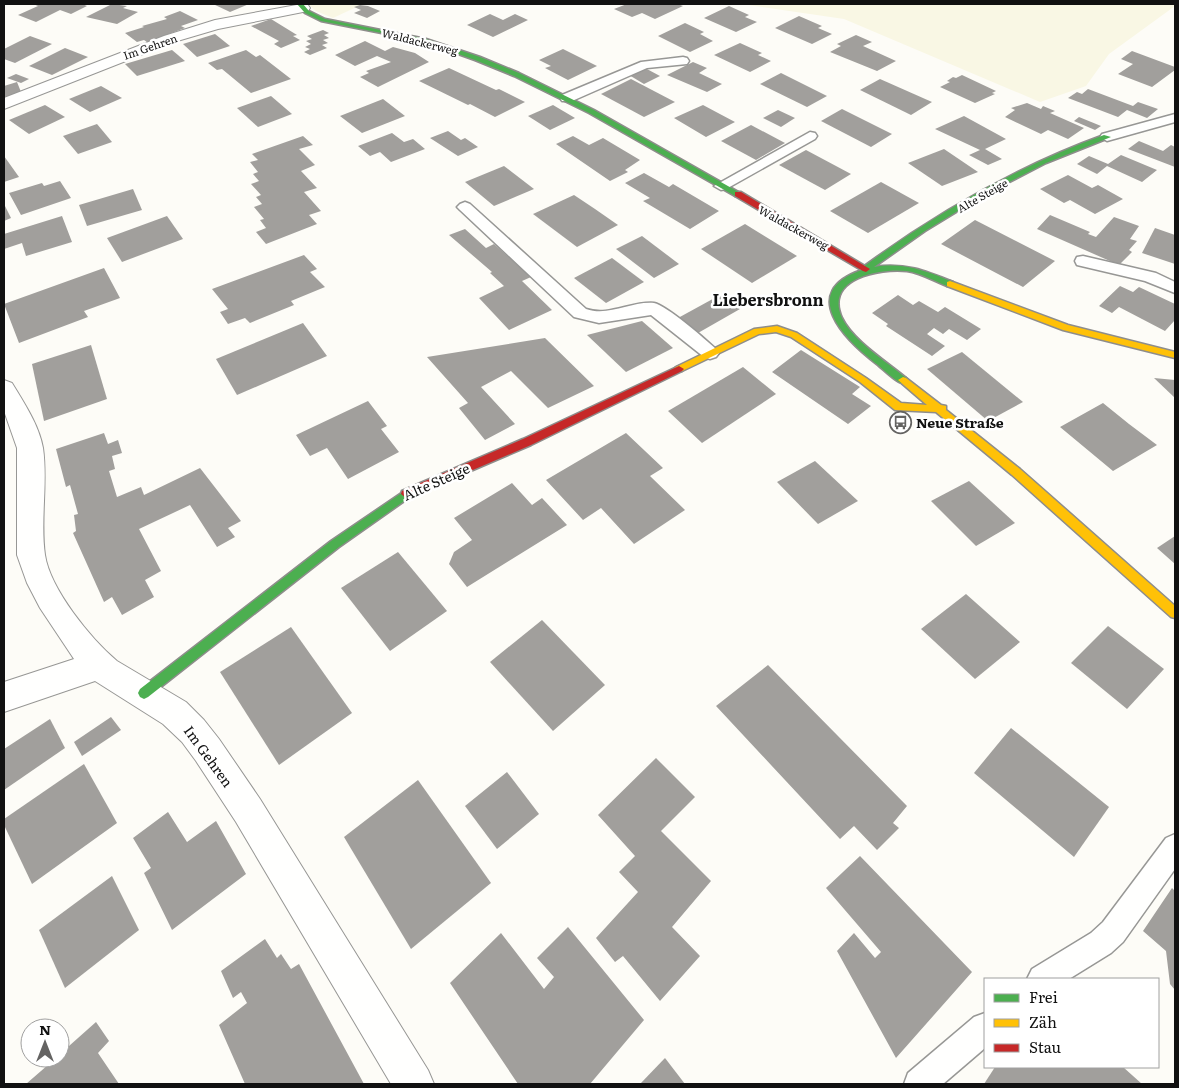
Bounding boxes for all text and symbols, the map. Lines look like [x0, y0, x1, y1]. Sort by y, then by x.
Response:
street label: Waldackerweg [380, 24, 461, 58]
street label: Im Gehren [121, 29, 179, 63]
street label: Alte Steige [954, 174, 1010, 216]
street label: Waldackerweg [756, 201, 833, 253]
district label: Liebersbronn [712, 287, 824, 311]
bus stop icon: Neue Straße [888, 410, 912, 434]
place label: Neue Straße [916, 412, 1004, 432]
street label: Alte Steige [399, 457, 473, 505]
street label: Im Gehren [180, 721, 238, 791]
legend [984, 978, 1159, 1068]
text: Frei [1029, 985, 1058, 1008]
text: Zäh [1029, 1010, 1057, 1033]
north arrow [20, 1018, 70, 1068]
text: N [39, 1019, 51, 1039]
text: Stau [1029, 1035, 1061, 1058]

